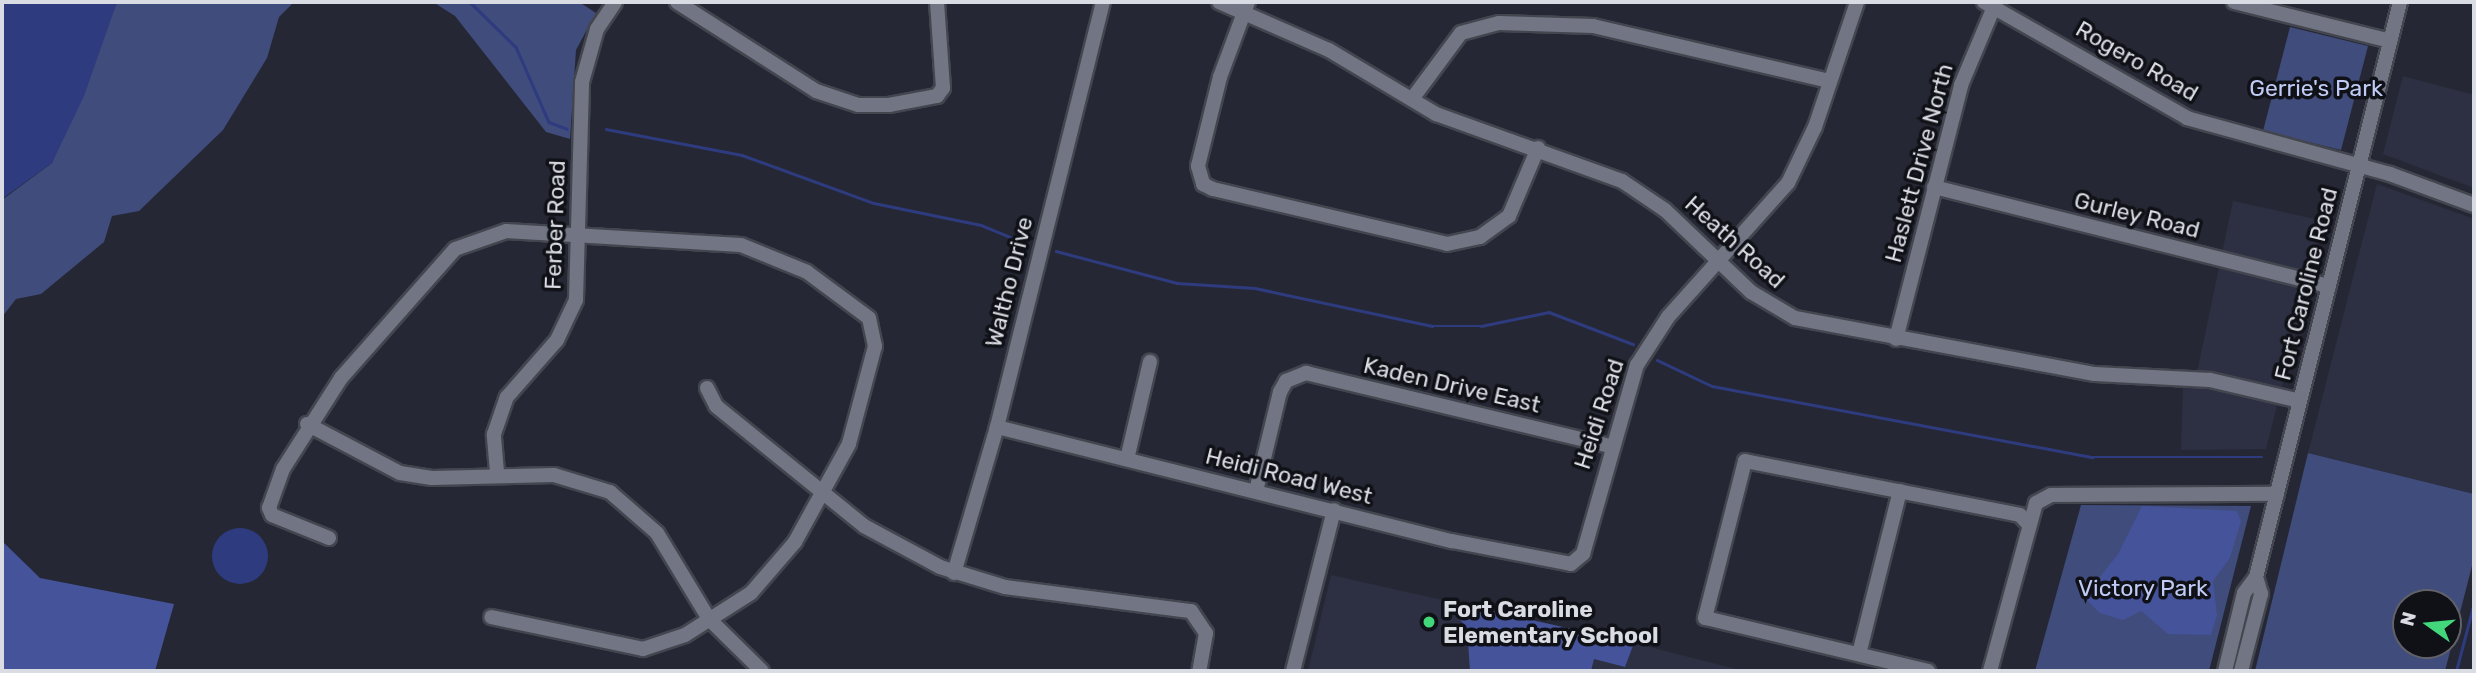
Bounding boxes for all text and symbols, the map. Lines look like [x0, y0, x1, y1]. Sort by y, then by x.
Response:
street label: Rogero Road [2071, 15, 2203, 107]
street label: Haslett Drive North [1879, 61, 1959, 265]
park label: Gerrie's Park [2249, 74, 2383, 102]
street label: Ferber Road [539, 159, 571, 291]
street label: Fort Caroline Road [2269, 185, 2343, 383]
street label: Gurley Road [2071, 186, 2203, 244]
street label: Heath Road [1679, 190, 1791, 294]
street label: Waltho Drive [979, 214, 1039, 350]
street label: Kaden Drive East [1361, 351, 1543, 419]
street label: Heidi Road [1568, 355, 1630, 473]
street label: Heidi Road West [1202, 442, 1376, 510]
park label: Victory Park [2078, 574, 2208, 602]
north arrow [2392, 589, 2462, 659]
place label: Fort Caroline Elementary School [1443, 595, 1659, 649]
text: N [2395, 609, 2421, 629]
marker: Fort Caroline Elementary School [1421, 614, 1437, 630]

